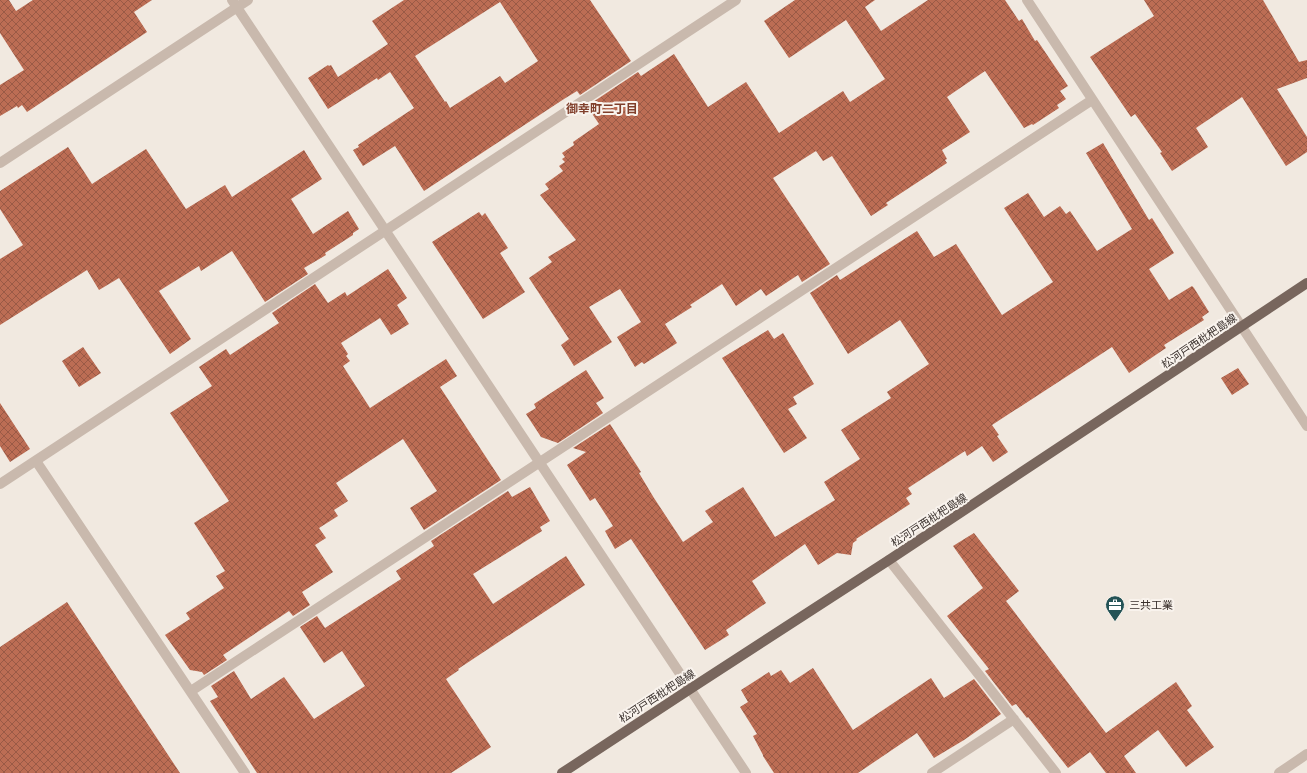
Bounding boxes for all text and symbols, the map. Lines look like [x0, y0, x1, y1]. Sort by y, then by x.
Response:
district label: 御幸町二丁目 [566, 101, 638, 116]
street label: 松河戸西枇杷島線 [1159, 311, 1239, 371]
street label: 松河戸西枇杷島線 [888, 490, 970, 550]
office icon: 三共工業 [1104, 594, 1126, 622]
place label: 三共工業 [1129, 598, 1173, 612]
street label: 松河戸西枇杷島線 [616, 666, 698, 726]

